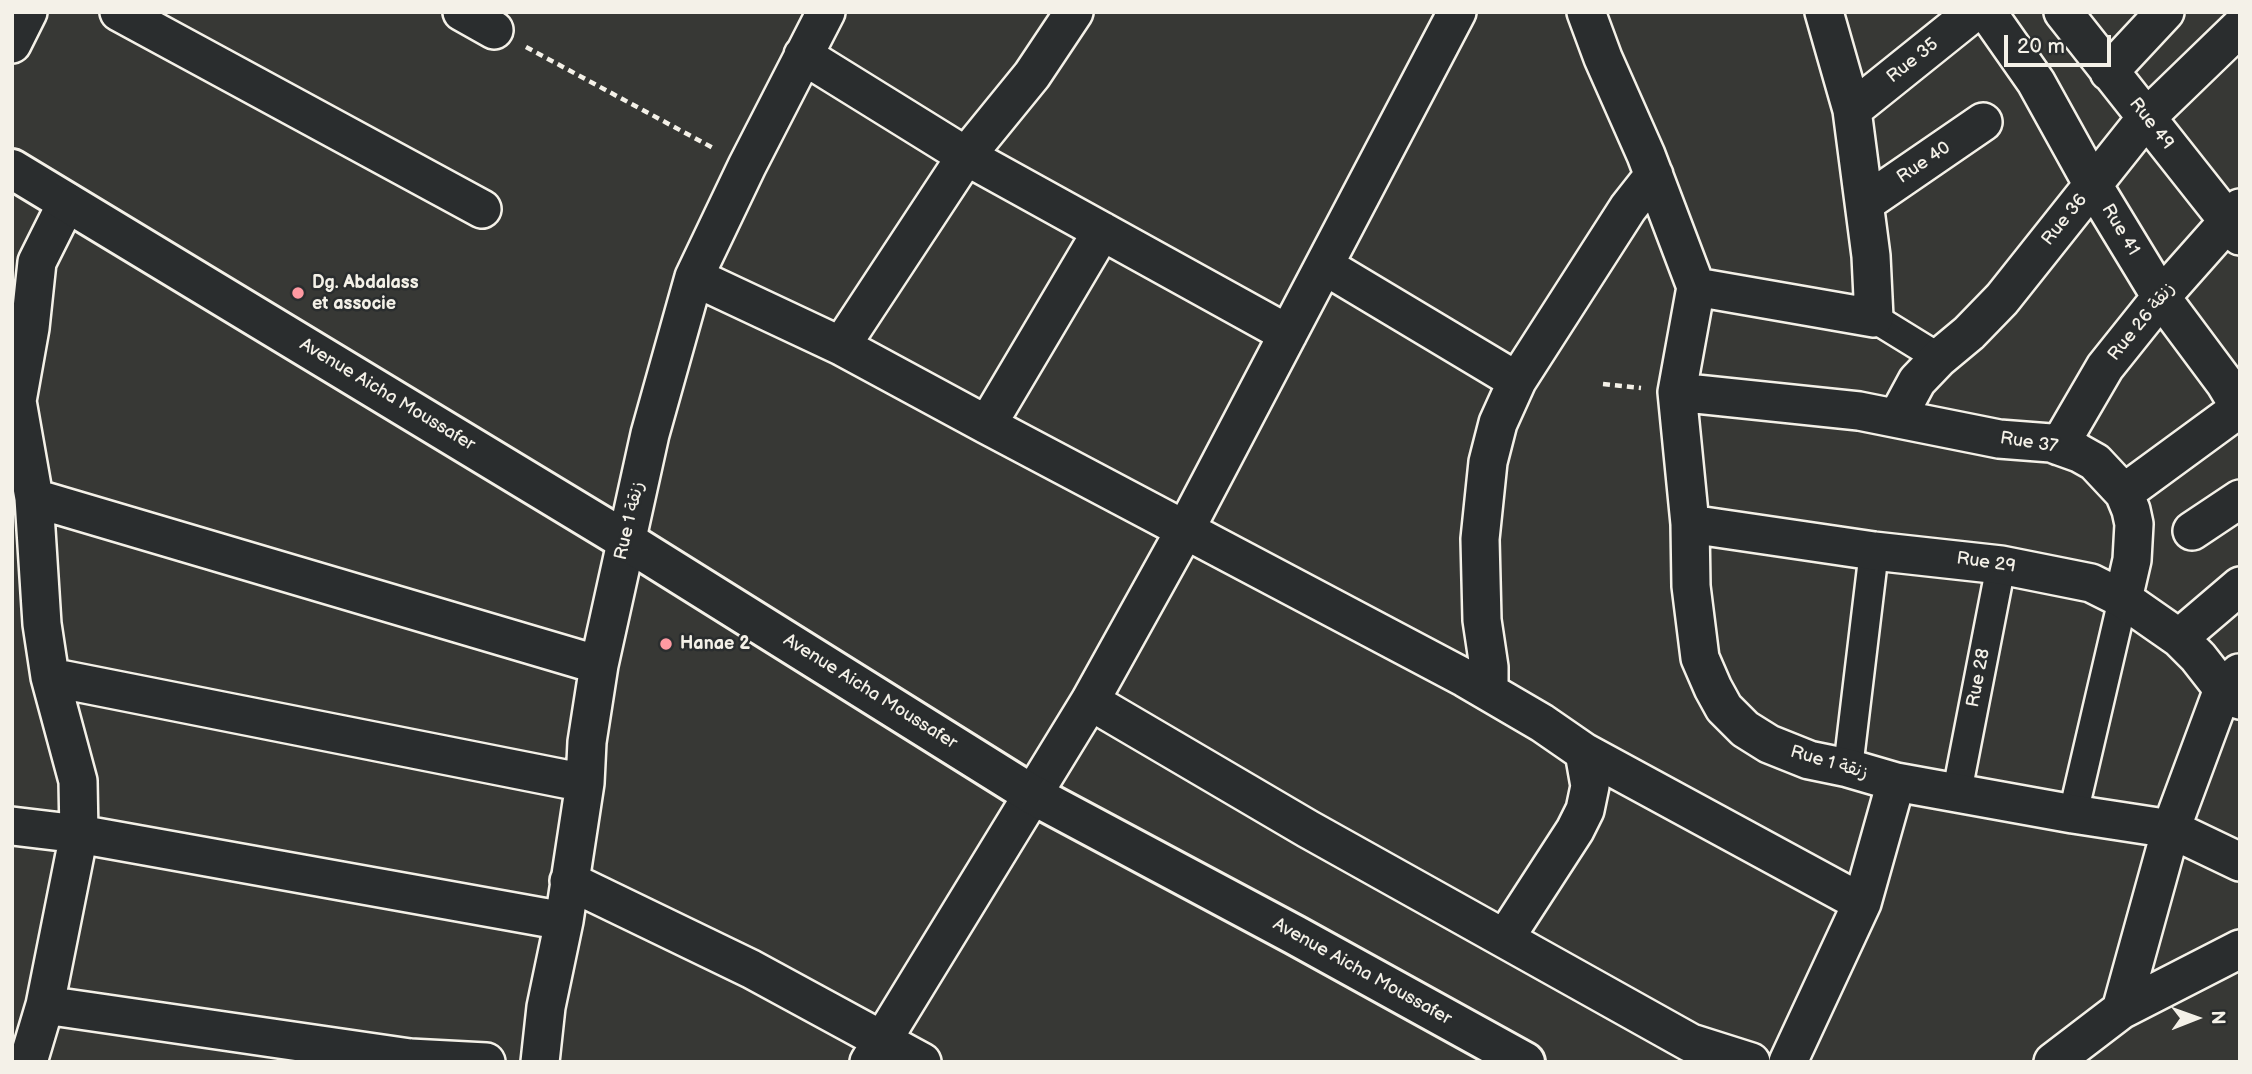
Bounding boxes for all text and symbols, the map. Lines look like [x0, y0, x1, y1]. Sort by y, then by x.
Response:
scale bar [2007, 21, 2114, 65]
street label: Rue 35 [1883, 34, 1943, 88]
text: 20 m [2017, 34, 2065, 59]
street label: Rue 49 [2124, 94, 2178, 154]
street label: Rue 40 [1893, 137, 1955, 189]
street label: Rue 36 [2038, 190, 2092, 250]
street label: Rue 41 [2096, 200, 2144, 260]
place label: Dg. Abdalass et associe [312, 272, 419, 314]
street label: Rue 26 زنقة [2104, 279, 2180, 365]
marker: Dg. Abdalass et associe [290, 285, 306, 301]
street label: Avenue Aicha Moussafer [295, 334, 479, 456]
street label: Rue 37 [1999, 428, 2059, 458]
street label: Rue 1 زنقة [611, 480, 649, 562]
street label: Rue 29 [1955, 548, 2017, 578]
street label: Avenue Aicha Moussafer [779, 630, 961, 754]
place label: Hanae 2 [680, 633, 750, 655]
marker: Hanae 2 [658, 636, 674, 652]
street label: Rue 28 [1963, 647, 1995, 709]
street label: Rue 1 زنقة [1788, 742, 1870, 784]
street label: Avenue Aicha Moussafer [1269, 914, 1455, 1030]
north arrow [2161, 983, 2231, 1053]
text: N [2206, 1010, 2229, 1025]

